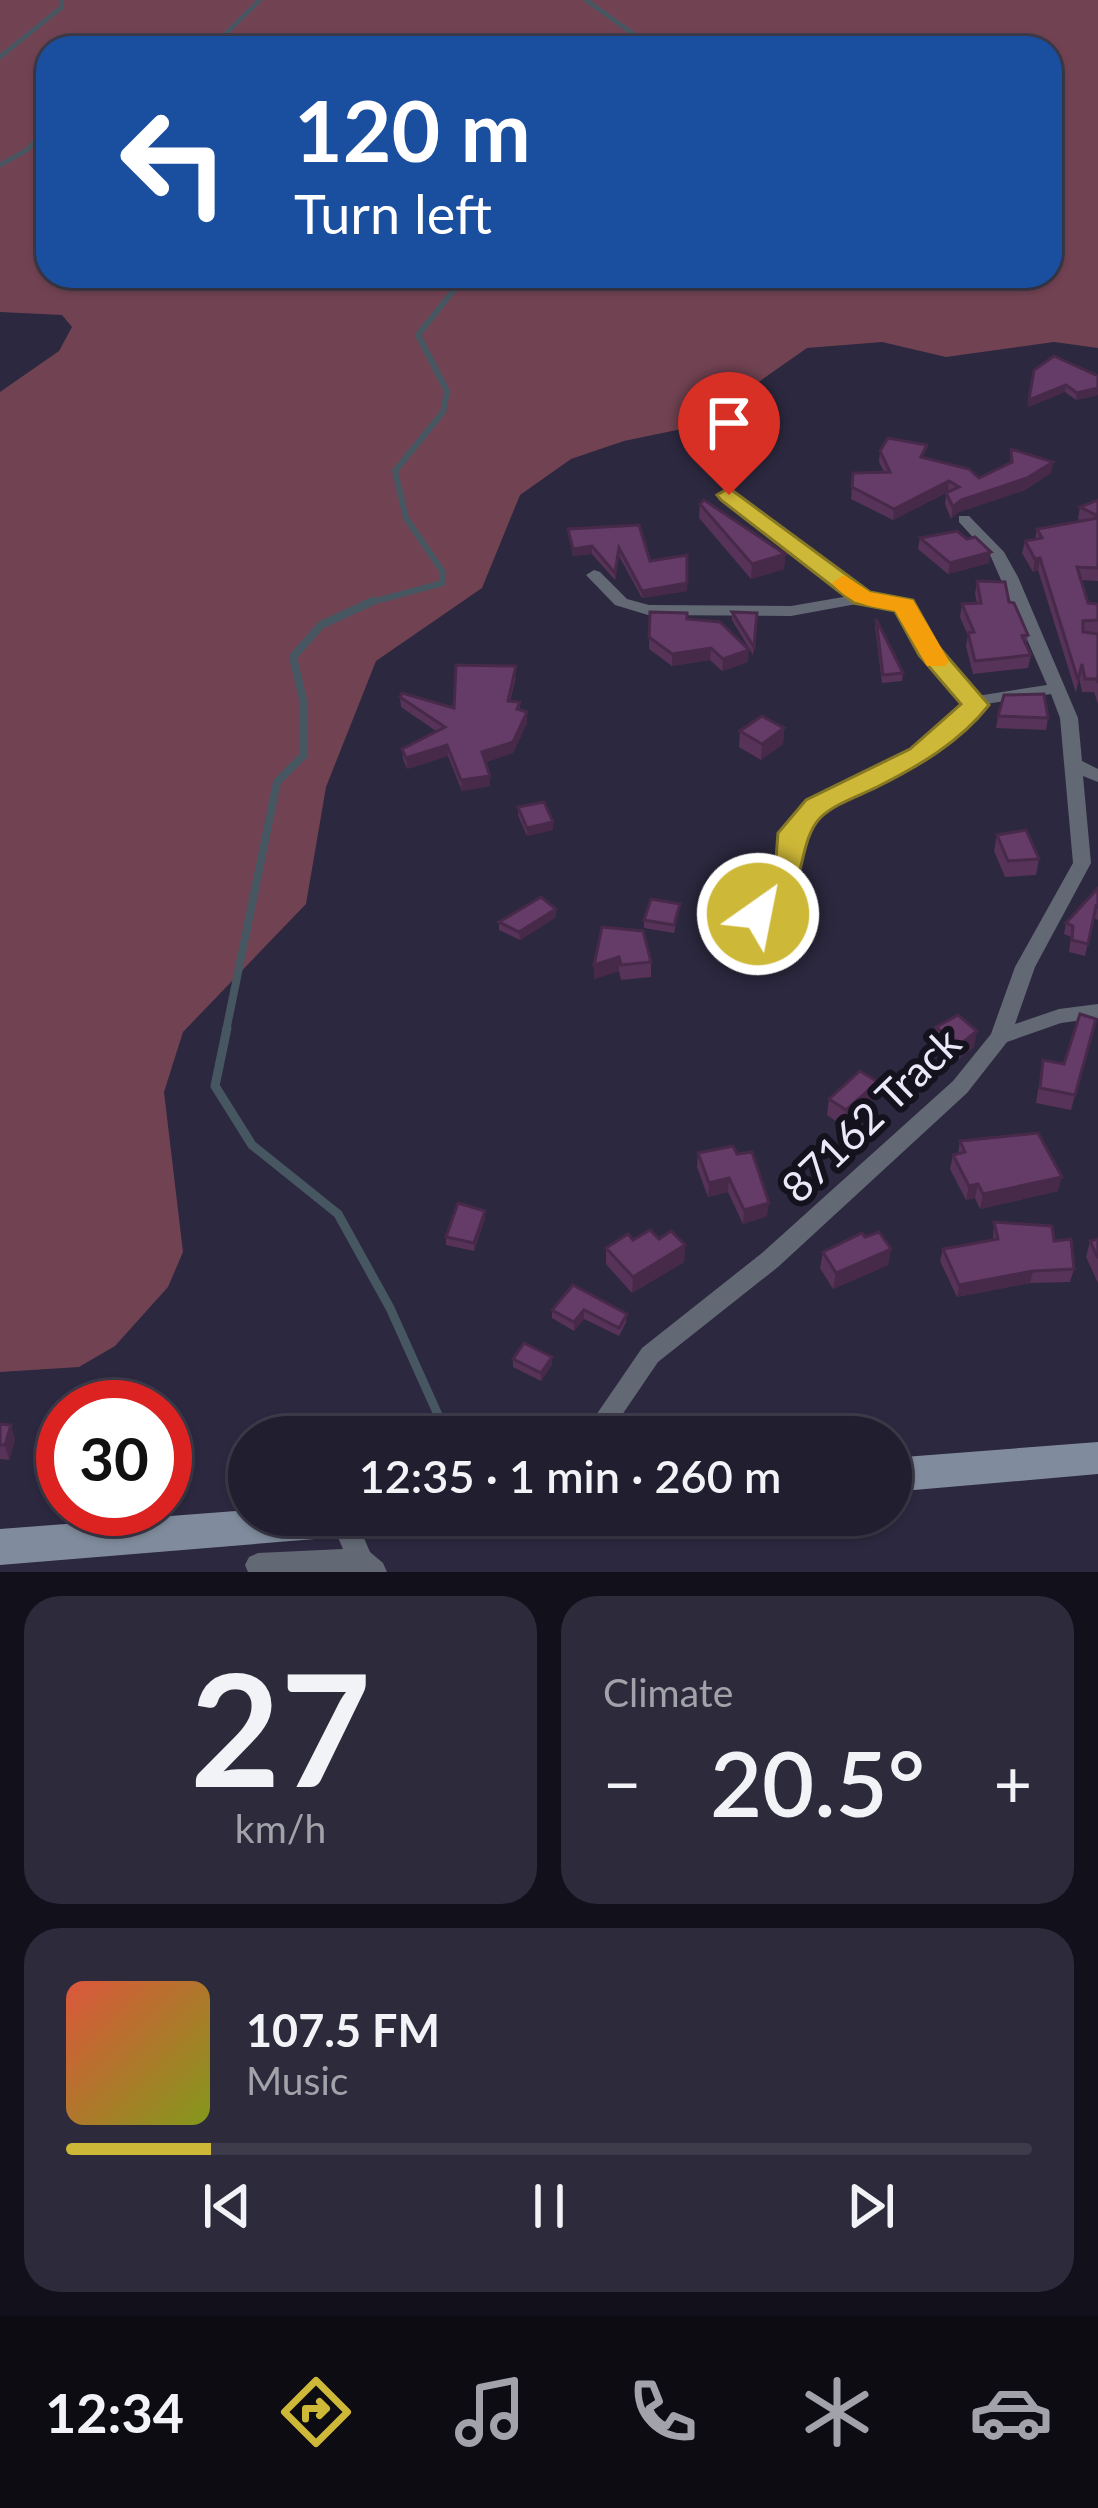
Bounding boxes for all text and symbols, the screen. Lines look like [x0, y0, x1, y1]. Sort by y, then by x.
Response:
text: 120 m [294, 79, 531, 180]
icon: left [96, 84, 252, 240]
text: Turn left [294, 181, 492, 246]
pin [678, 372, 780, 495]
icon: arrive [696, 390, 762, 456]
position arrow [695, 851, 821, 977]
street label: 87162 Track [771, 1016, 970, 1212]
speed limit sign: 30 [36, 1380, 192, 1536]
text: 12:35 · 1 min · 260 m [359, 1449, 781, 1503]
text: 27 [190, 1633, 371, 1820]
text: Climate [603, 1669, 733, 1715]
text: 20.5° [710, 1728, 925, 1836]
text: − [603, 1743, 641, 1822]
text: + [994, 1743, 1032, 1822]
text: km/h [235, 1805, 326, 1851]
text: 107.5 FM [246, 2003, 440, 2057]
text: Music [246, 2057, 348, 2103]
icon: previous [194, 2173, 260, 2239]
icon: pause [516, 2173, 582, 2239]
icon: next [838, 2173, 904, 2239]
icon: directions [274, 2370, 358, 2454]
icon: music [448, 2370, 532, 2454]
icon: phone [621, 2370, 705, 2454]
icon: climate [795, 2370, 879, 2454]
icon: car [969, 2370, 1053, 2454]
text: 12:34 [45, 2380, 184, 2445]

